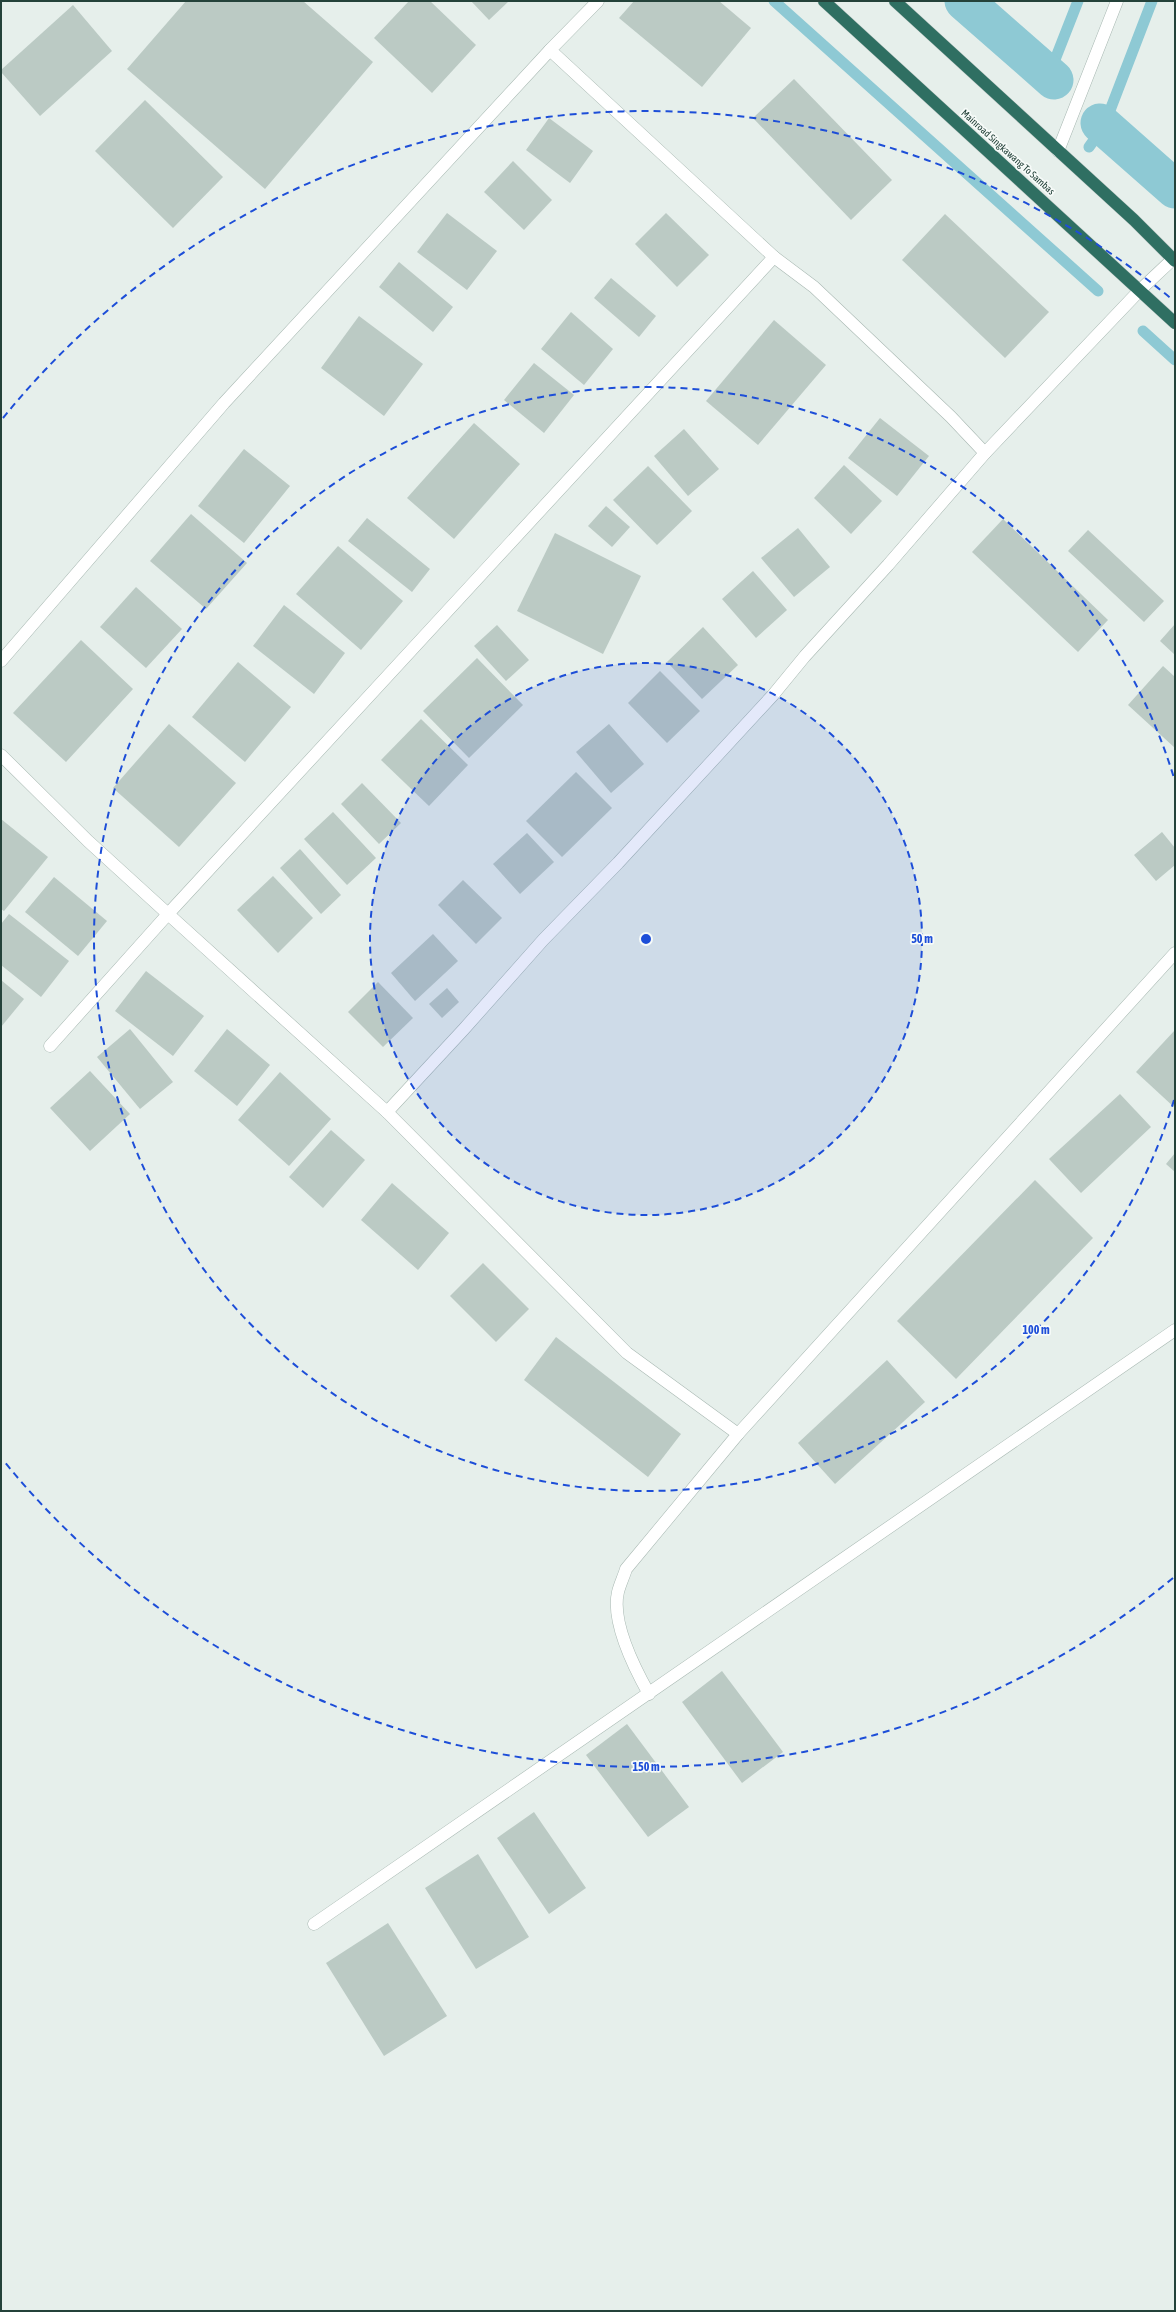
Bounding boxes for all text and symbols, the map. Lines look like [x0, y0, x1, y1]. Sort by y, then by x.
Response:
street label: Mainroad Singkawang To Sambas [959, 107, 1057, 197]
centre of rings [639, 932, 653, 946]
text: 50 m [911, 932, 933, 946]
text: 100 m [1022, 1323, 1050, 1337]
text: 150 m [632, 1760, 660, 1774]

